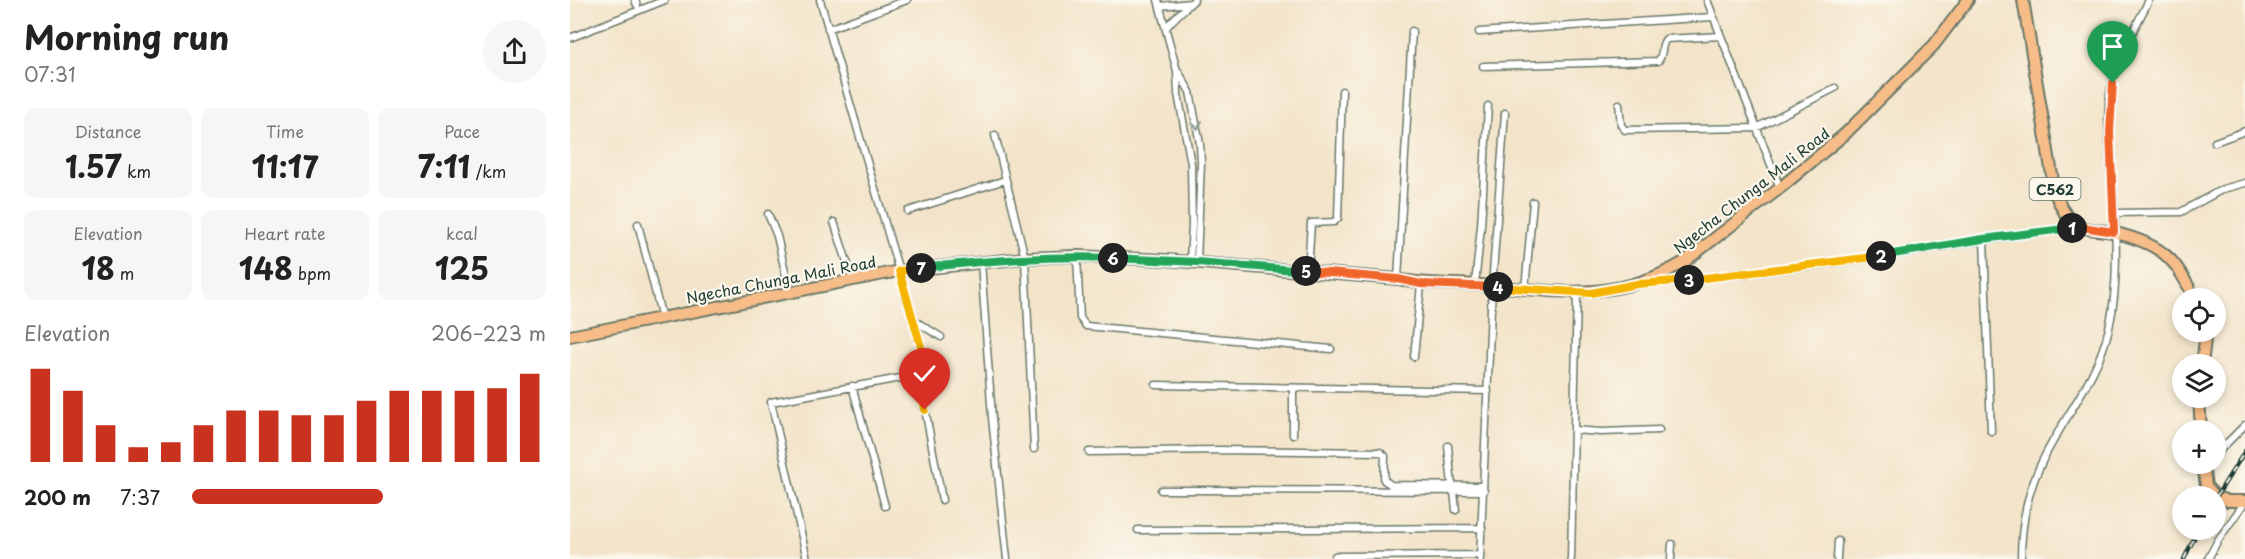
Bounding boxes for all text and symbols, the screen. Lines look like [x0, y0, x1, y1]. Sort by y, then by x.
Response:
text: Morning run [24, 11, 229, 61]
button: share [483, 20, 546, 83]
pin [2087, 21, 2138, 83]
icon: arrive [2096, 30, 2129, 63]
text: 07:31 [24, 59, 76, 89]
text: Distance [74, 119, 142, 143]
text: Time [266, 119, 304, 143]
text: Pace [444, 119, 480, 143]
one-way arrow [1190, 120, 1202, 129]
street label: Ngecha Chunga Mali Road [1668, 122, 1834, 258]
text: 1.57 [65, 143, 122, 188]
text: 11:17 [252, 143, 318, 188]
text: 7:11 [418, 143, 470, 188]
text: km [122, 159, 151, 183]
text: /km [470, 159, 506, 183]
road number: C562 [2030, 178, 2080, 200]
pin: 1 [2057, 213, 2087, 243]
text: 1 [2068, 216, 2076, 240]
text: Elevation [73, 221, 143, 245]
text: Heart rate [245, 221, 325, 245]
text: kcal [446, 221, 478, 245]
pin: 2 [1866, 241, 1896, 271]
pin: 6 [1098, 243, 1128, 273]
text: 2 [1875, 244, 1887, 268]
text: 18 [82, 245, 115, 290]
text: 148 [239, 245, 293, 290]
text: 125 [435, 245, 489, 290]
text: 6 [1107, 246, 1119, 270]
street label: Ngecha Chunga Mali Road [684, 249, 878, 309]
pin: 7 [906, 253, 936, 283]
text: 7 [916, 256, 926, 280]
pin: 5 [1291, 256, 1321, 286]
text: 5 [1301, 259, 1311, 283]
text: m [115, 261, 134, 285]
text: bpm [293, 261, 331, 285]
pin: 3 [1674, 265, 1704, 295]
text: 3 [1684, 268, 1694, 292]
pin: 4 [1483, 272, 1513, 302]
text: 4 [1493, 275, 1503, 299]
map controls [2172, 288, 2226, 540]
button: locate [2172, 288, 2226, 342]
text: Elevation [24, 318, 110, 348]
text: 206–223 m [431, 318, 546, 348]
pin [899, 348, 950, 410]
button: layers [2172, 354, 2226, 408]
icon: check [908, 357, 941, 390]
button: + [2172, 420, 2226, 474]
text: 200 m [24, 482, 91, 512]
text: 7:37 [120, 482, 160, 512]
button: − [2172, 486, 2226, 540]

